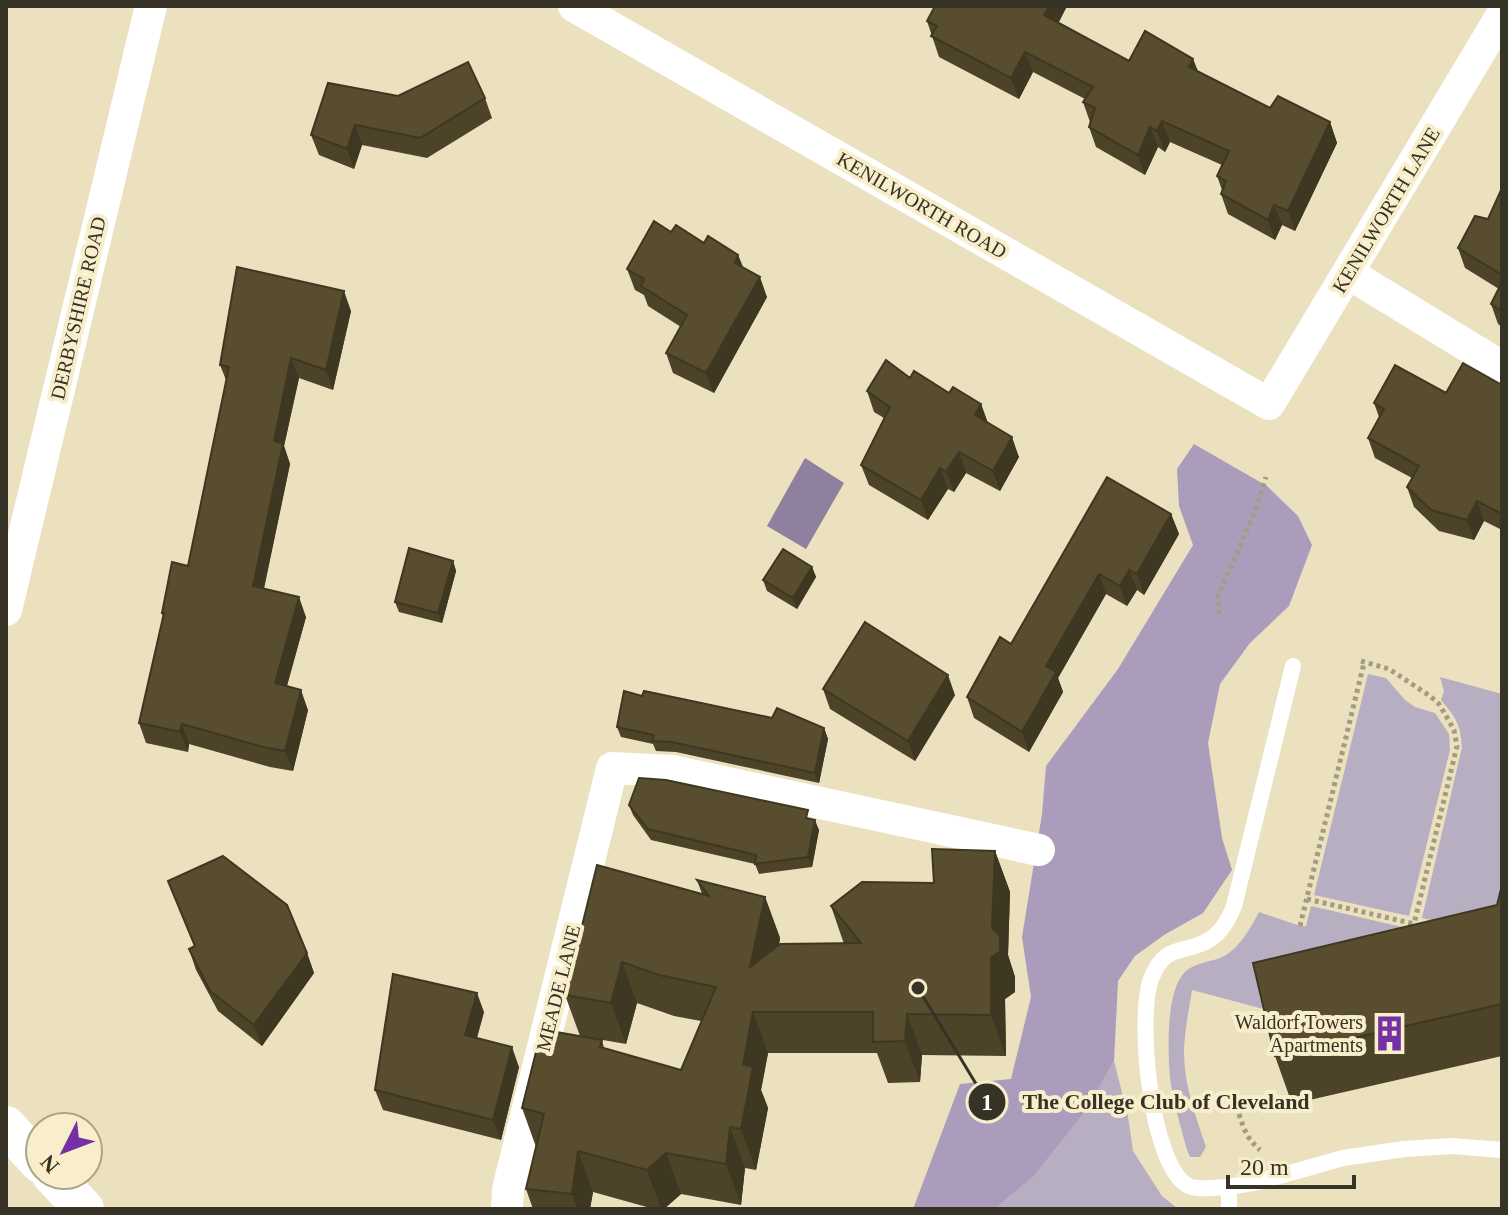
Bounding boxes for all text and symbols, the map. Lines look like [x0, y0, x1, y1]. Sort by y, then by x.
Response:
street label: KENILWORTH LANE [1328, 123, 1444, 297]
street label: KENILWORTH ROAD [833, 147, 1011, 263]
street label: DERBYSHIRE ROAD [46, 214, 110, 402]
street label: MEADE LANE [532, 923, 584, 1053]
place label: Waldorf Towers Apartments [1235, 1011, 1363, 1057]
building icon: Waldorf Towers Apartments [1370, 1014, 1408, 1052]
callout: The College Club of Cleveland [967, 1079, 1326, 1125]
text: 1 [981, 1089, 993, 1115]
text: The College Club of Cleveland [1022, 1089, 1310, 1114]
north arrow [24, 1111, 104, 1191]
scale bar [1228, 1139, 1354, 1189]
text: N [35, 1150, 64, 1178]
text: 20 m [1240, 1154, 1289, 1180]

